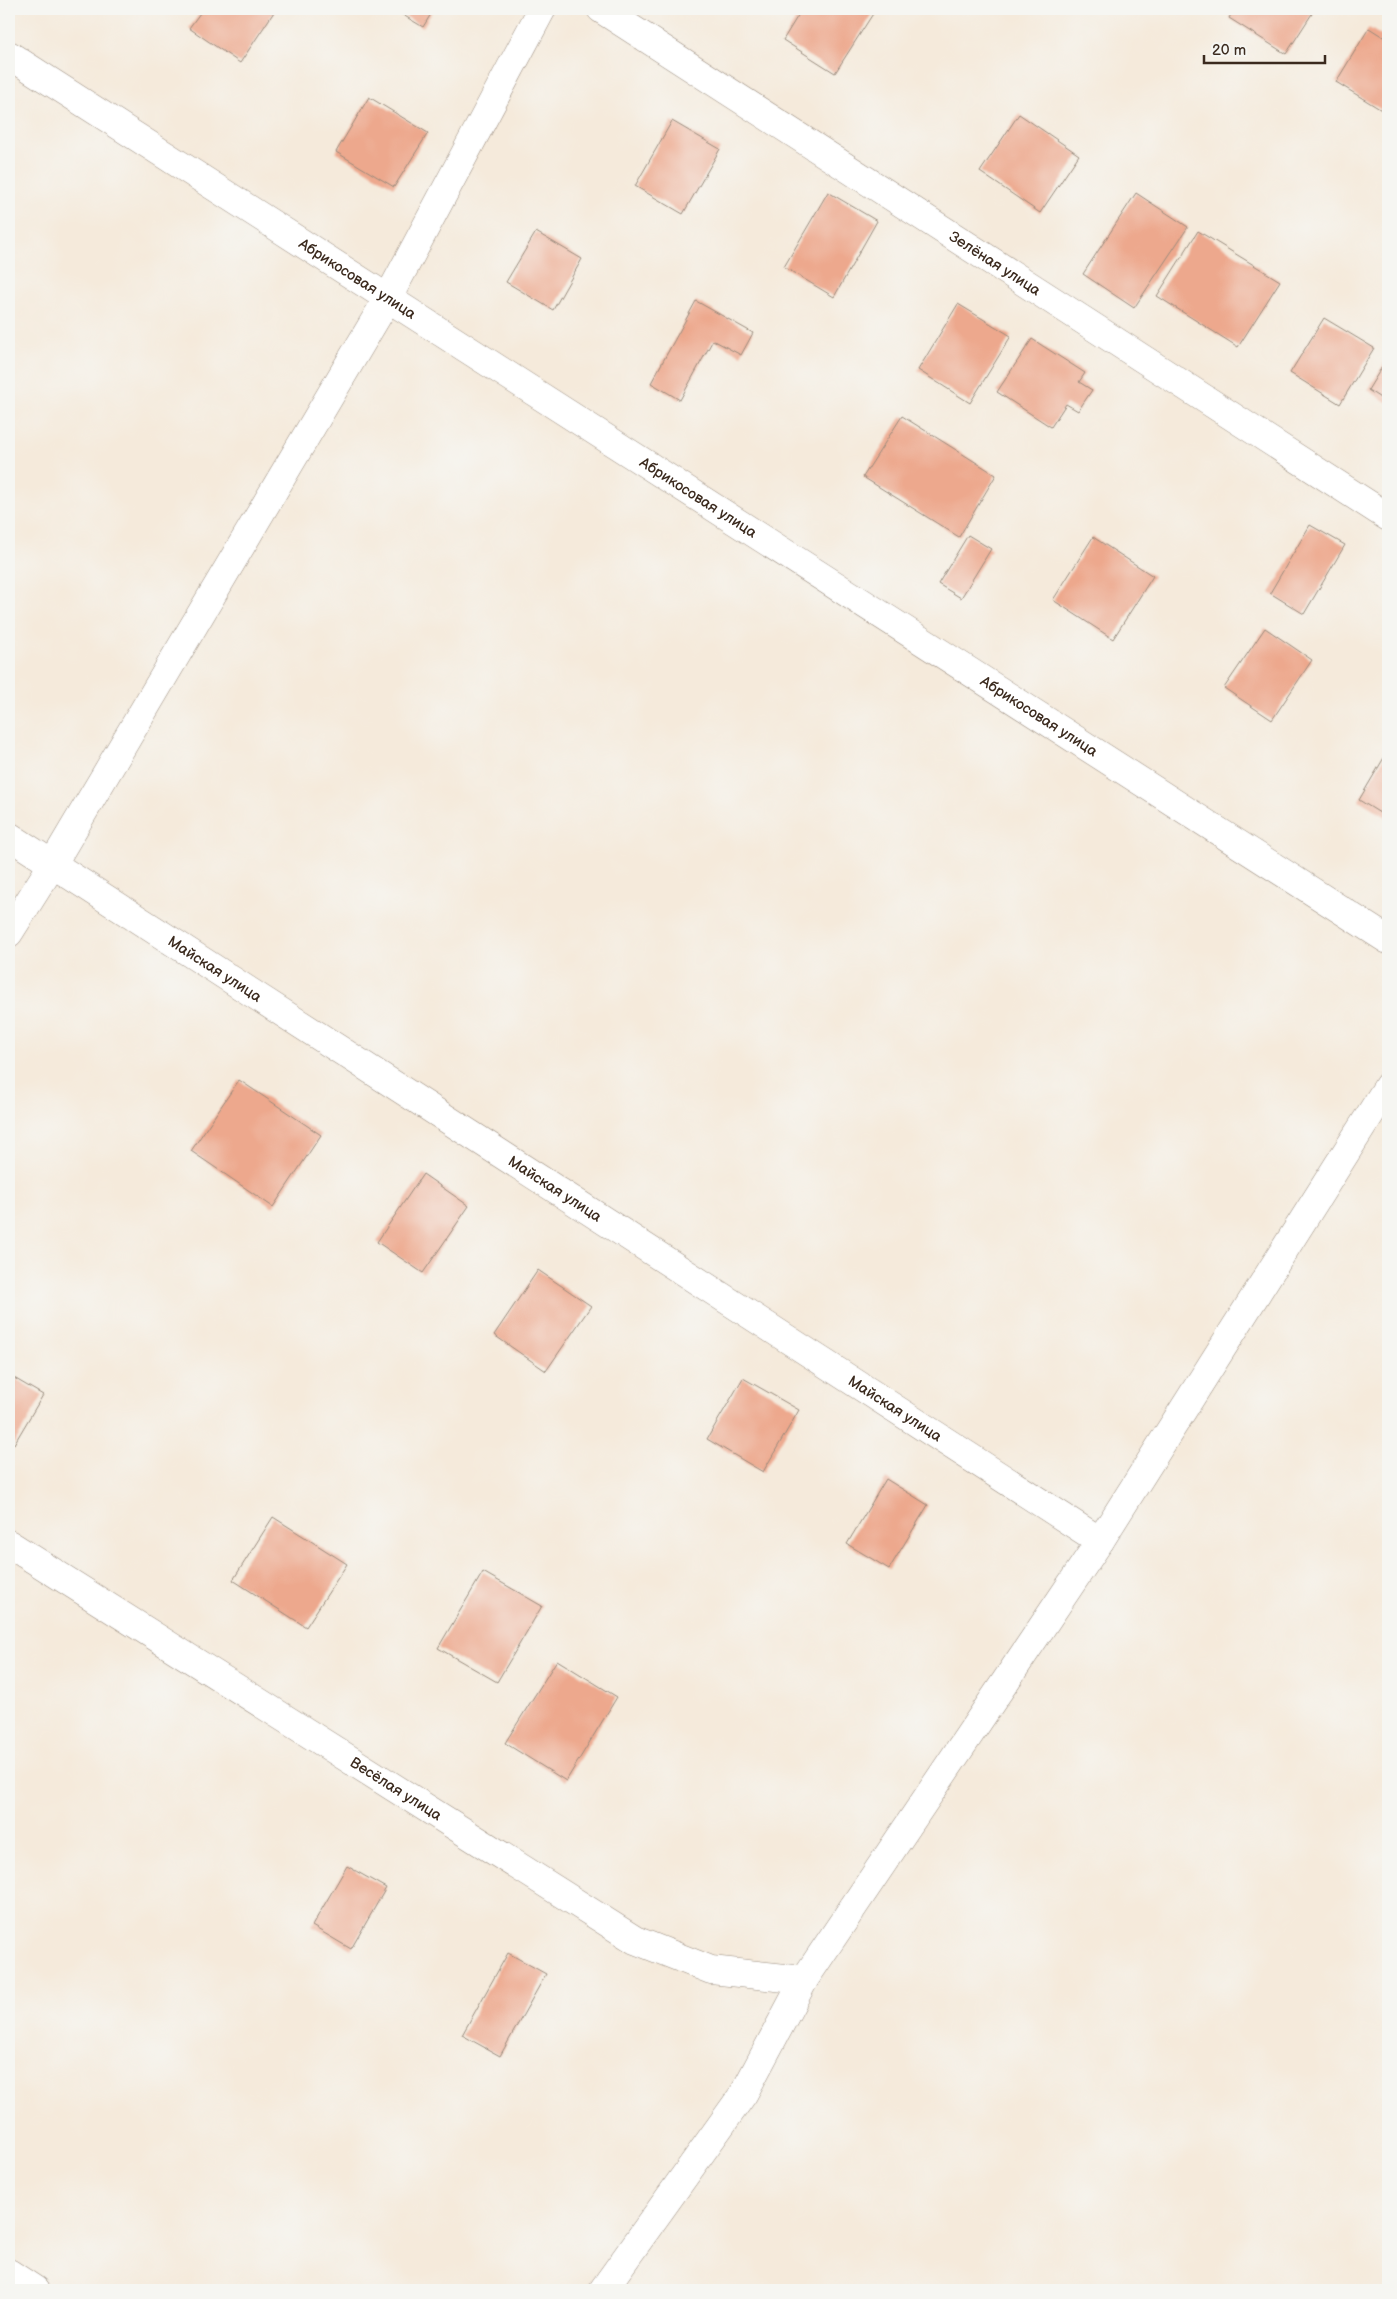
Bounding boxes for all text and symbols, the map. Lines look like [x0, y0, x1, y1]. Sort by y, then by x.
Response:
scale bar [1204, 32, 1326, 64]
text: 20 m [1212, 41, 1246, 60]
street label: Зелёная улица [946, 227, 1045, 300]
street label: Абрикосовая улица [294, 233, 420, 323]
street label: Абрикосовая улица [635, 452, 761, 542]
street label: Абрикосовая улица [976, 671, 1101, 761]
street label: Майская улица [164, 932, 265, 1006]
street label: Майская улица [504, 1152, 606, 1226]
street label: Майская улица [845, 1371, 946, 1446]
street label: Весёлая улица [347, 1753, 446, 1825]

